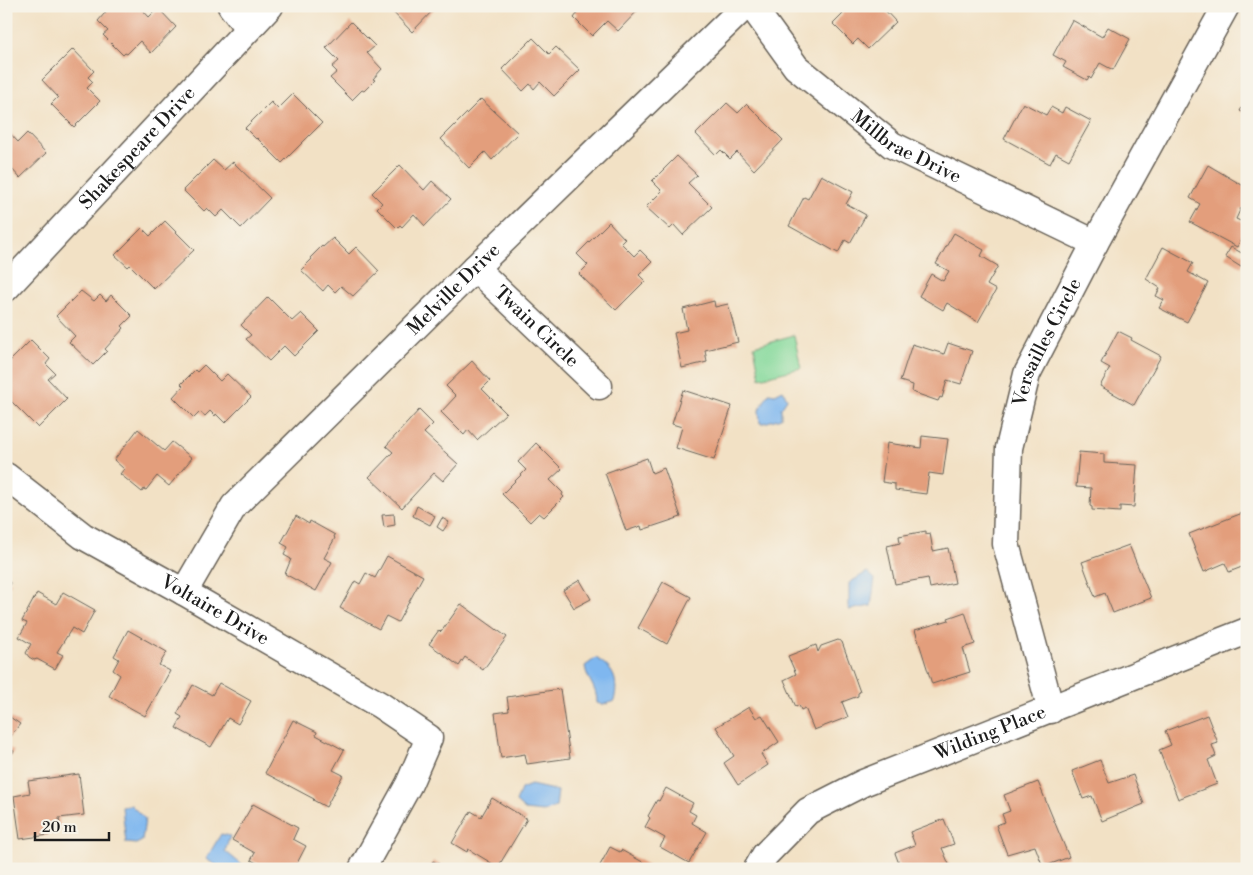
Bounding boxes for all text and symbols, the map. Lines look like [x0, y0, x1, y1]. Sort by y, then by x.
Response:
street label: Shakespeare Drive [74, 81, 201, 214]
street label: Millbrae Drive [846, 105, 965, 189]
street label: Melville Drive [402, 238, 505, 340]
street label: Versailles Circle [1007, 274, 1087, 410]
street label: Twain Circle [489, 281, 584, 373]
street label: Voltaire Drive [156, 569, 274, 651]
street label: Wilding Place [930, 700, 1049, 766]
scale bar [35, 810, 109, 842]
text: 20 m [42, 818, 77, 837]

